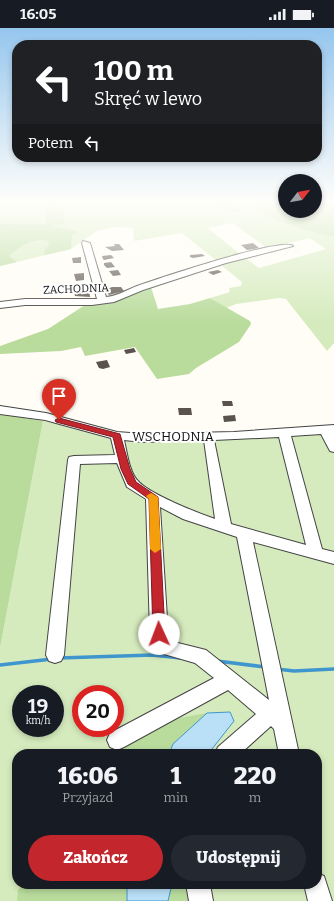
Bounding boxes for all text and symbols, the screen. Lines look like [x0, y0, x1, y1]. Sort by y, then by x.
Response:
text: 16:05 [20, 5, 57, 23]
text: 100 m [94, 54, 173, 87]
icon: left [28, 56, 80, 108]
text: Skręć w lewo [94, 88, 202, 110]
icon: left [81, 132, 103, 154]
text: Potem [28, 134, 73, 152]
north arrow [278, 174, 322, 218]
map controls [278, 174, 322, 218]
street label: ZACHODNIA [43, 281, 109, 297]
pin [42, 379, 76, 420]
icon: arrive [48, 385, 70, 407]
street label: WSCHODNIA [132, 429, 215, 444]
position arrow [138, 613, 180, 655]
speed limit sign: 20 [72, 685, 124, 737]
text: 19 [28, 694, 48, 718]
text: km/h [26, 715, 50, 727]
text: 16:06 [58, 762, 118, 790]
text: 1 [170, 762, 181, 790]
text: 220 [234, 762, 276, 790]
text: Przyjazd [62, 790, 113, 805]
text: min [164, 790, 188, 805]
text: m [249, 790, 261, 805]
button: Zakończ [28, 835, 163, 881]
button: Udostępnij [171, 835, 306, 881]

